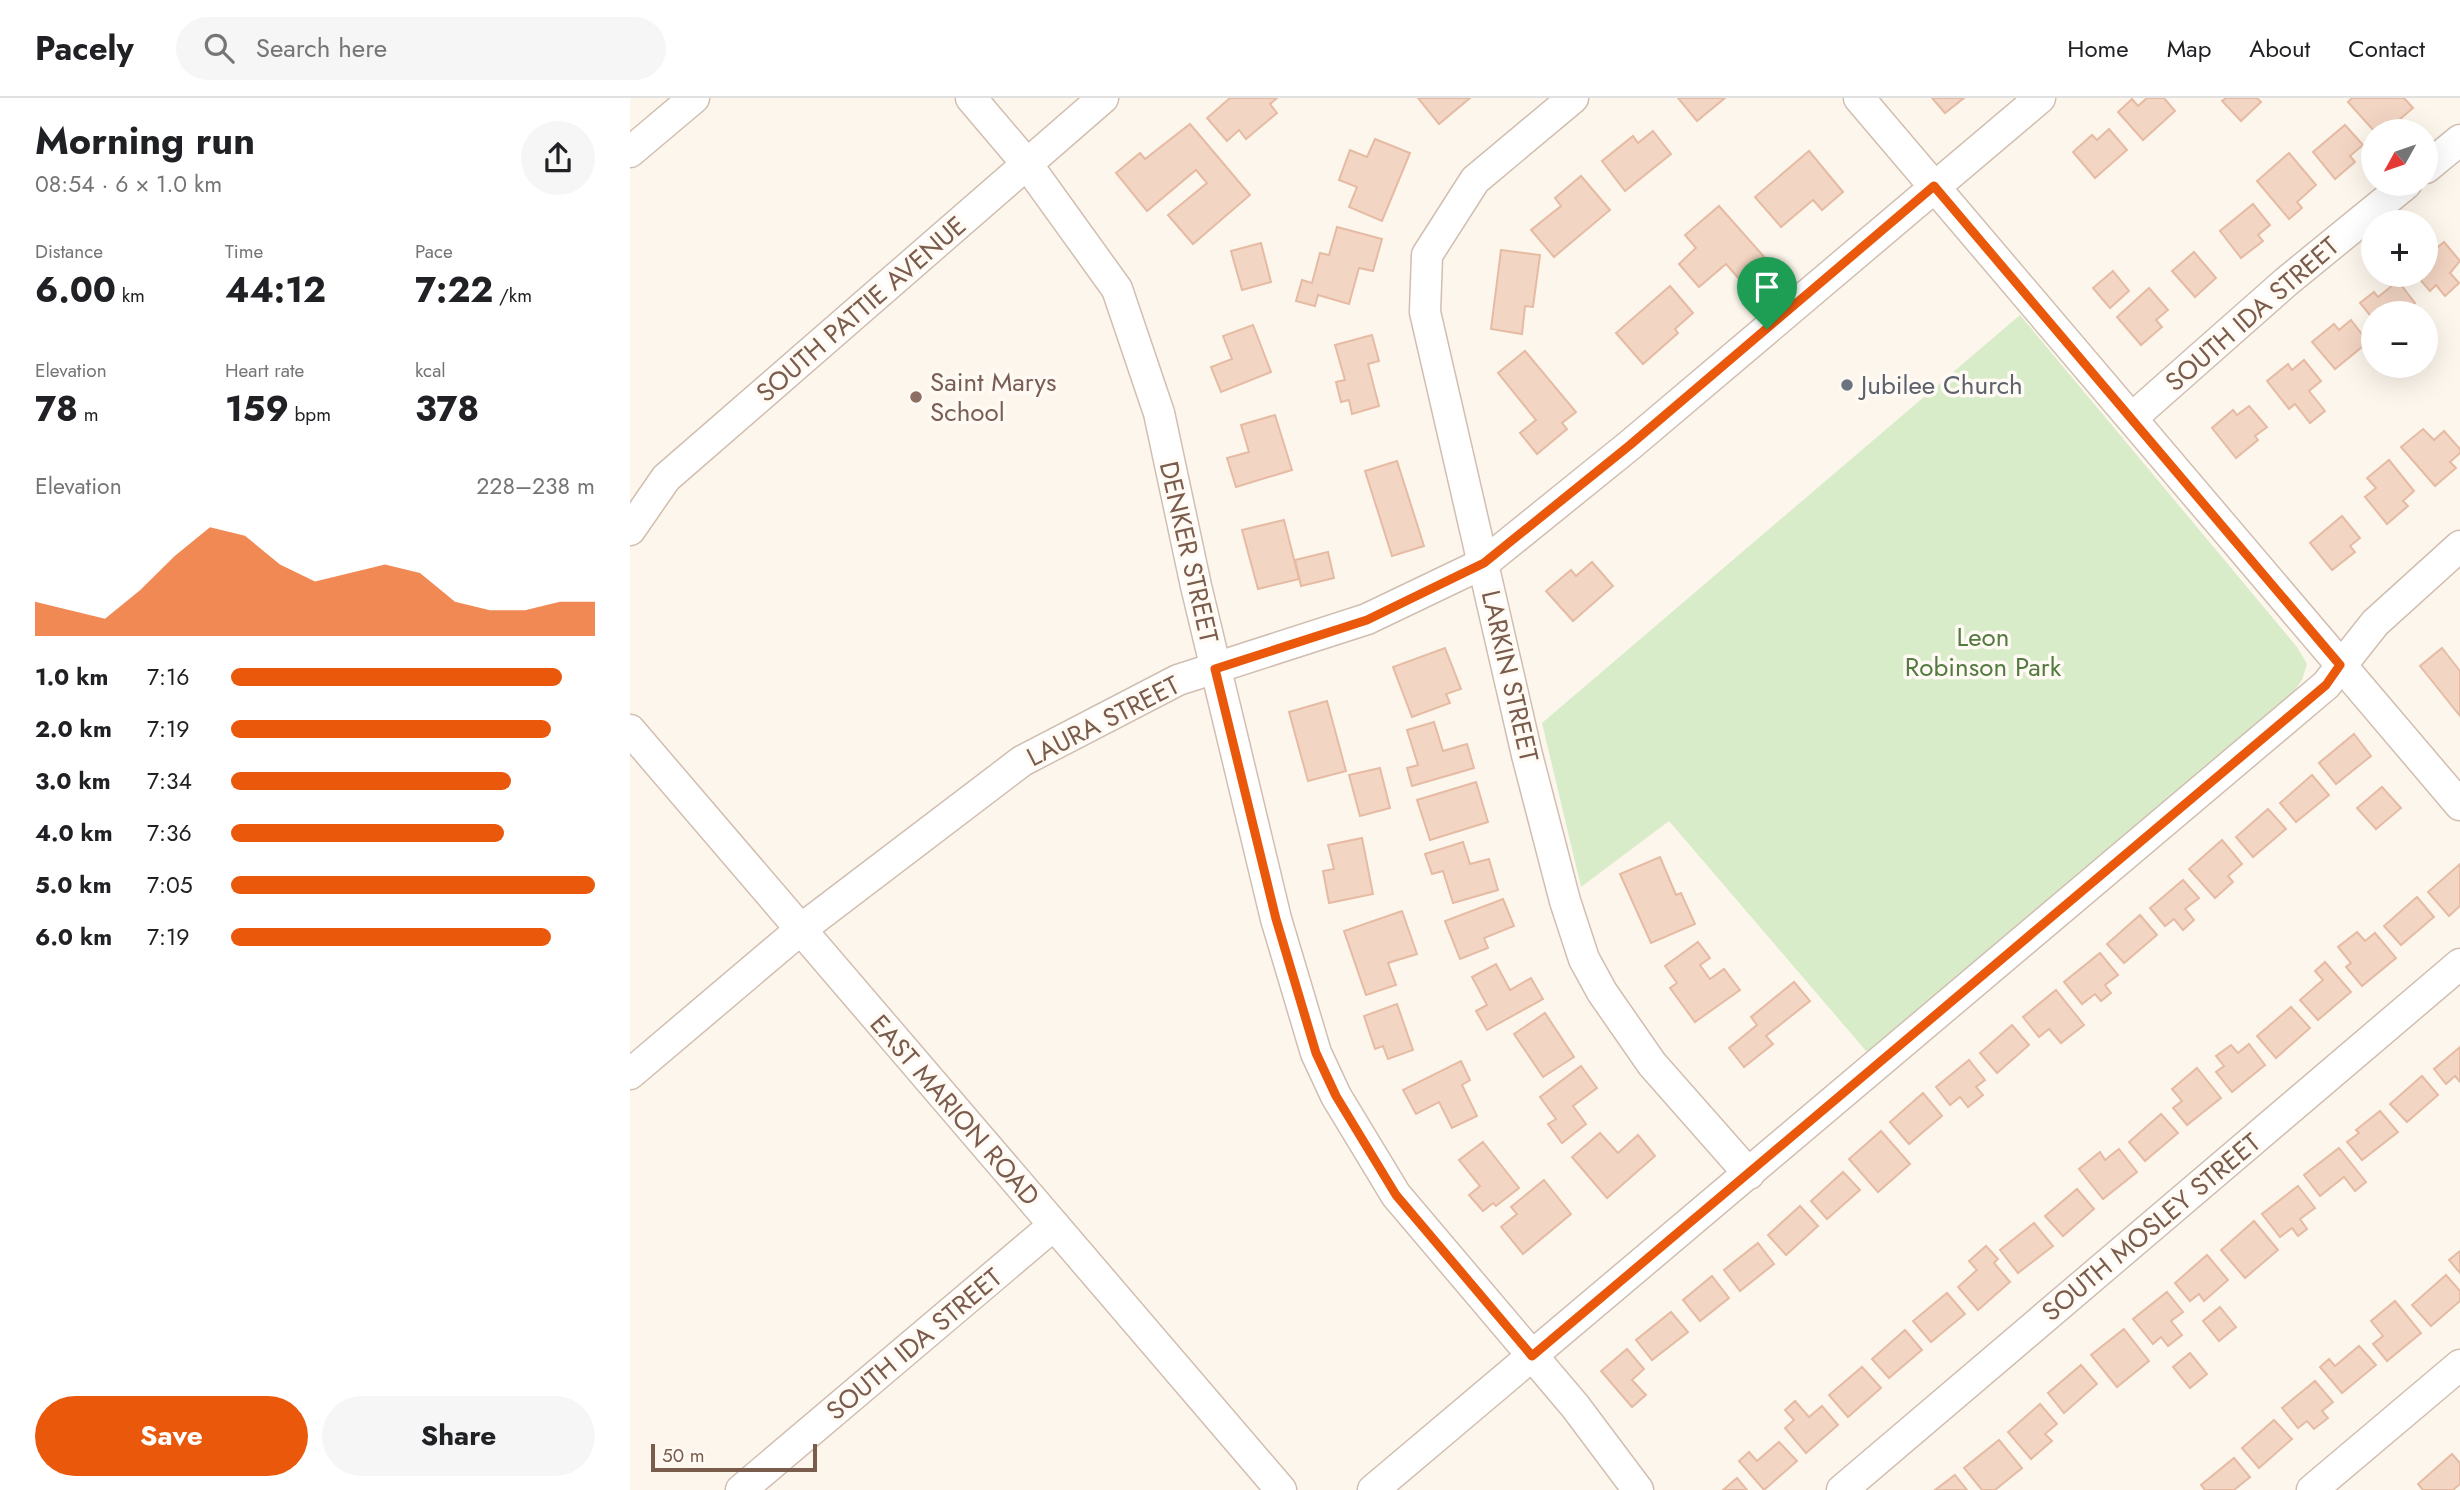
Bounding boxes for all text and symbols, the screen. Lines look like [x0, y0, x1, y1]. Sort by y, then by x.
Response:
search box [176, 17, 666, 80]
text: Pacely [35, 25, 134, 72]
icon: search [200, 29, 238, 67]
text: Search here [256, 29, 387, 67]
text: Home [2067, 31, 2129, 66]
text: Map [2167, 31, 2211, 66]
text: About [2249, 31, 2310, 66]
text: Contact [2348, 31, 2425, 66]
text: Morning run [35, 113, 255, 168]
north arrow [2361, 119, 2438, 196]
map controls [2361, 119, 2438, 378]
button: share [521, 121, 595, 195]
text: 08:54 · 6 × 1.0 km [35, 167, 222, 201]
street label: SOUTH PATTIE AVENUE [748, 207, 974, 411]
button: + [2361, 210, 2438, 287]
street label: SOUTH IDA STREET [2157, 228, 2347, 400]
text: Distance [35, 238, 103, 265]
text: Time [225, 238, 263, 265]
text: Pace [415, 238, 453, 265]
pin [1737, 257, 1797, 329]
text: 6.00 [35, 265, 116, 315]
text: 44:12 [225, 265, 326, 315]
text: 7:22 [415, 265, 493, 315]
icon: arrive [1748, 268, 1786, 306]
text: km [116, 282, 145, 309]
text: /km [493, 282, 532, 309]
button: − [2361, 301, 2438, 378]
text: Elevation [35, 357, 107, 384]
text: Heart rate [225, 357, 304, 384]
text: kcal [415, 357, 446, 384]
place label: Saint Marys School [930, 363, 1056, 431]
place label: Jubilee Church [1858, 366, 2023, 404]
marker: Jubilee Church [1839, 377, 1855, 393]
text: 78 [35, 384, 78, 434]
text: 159 [225, 384, 289, 434]
text: 378 [415, 384, 479, 434]
marker: Saint Marys School [908, 389, 924, 405]
text: m [78, 401, 99, 428]
text: bpm [289, 401, 331, 428]
street label: DENKER STREET [1150, 458, 1228, 646]
text: Elevation [35, 469, 122, 503]
text: 228–238 m [476, 469, 595, 503]
street label: LARKIN STREET [1472, 587, 1548, 765]
park label: Leon Robinson Park [1905, 618, 2062, 686]
text: 1.0 km [35, 660, 108, 694]
text: 7:16 [147, 660, 190, 694]
street label: LAURA STREET [1020, 666, 1186, 776]
text: 2.0 km [35, 712, 112, 746]
text: 7:19 [147, 712, 190, 746]
text: 3.0 km [35, 764, 111, 798]
text: 7:34 [147, 764, 192, 798]
text: 4.0 km [35, 816, 113, 850]
text: 7:36 [147, 816, 192, 850]
text: 5.0 km [35, 868, 112, 902]
text: 7:05 [147, 868, 193, 902]
text: 6.0 km [35, 920, 112, 954]
text: 7:19 [147, 920, 190, 954]
street label: EAST MARION ROAD [861, 1006, 1049, 1214]
street label: SOUTH MOSLEY STREET [2033, 1124, 2269, 1330]
street label: SOUTH IDA STREET [818, 1259, 1010, 1429]
button: Save [35, 1396, 308, 1476]
button: Share [322, 1396, 595, 1476]
scale bar [651, 1441, 817, 1473]
text: 50 m [662, 1442, 705, 1469]

